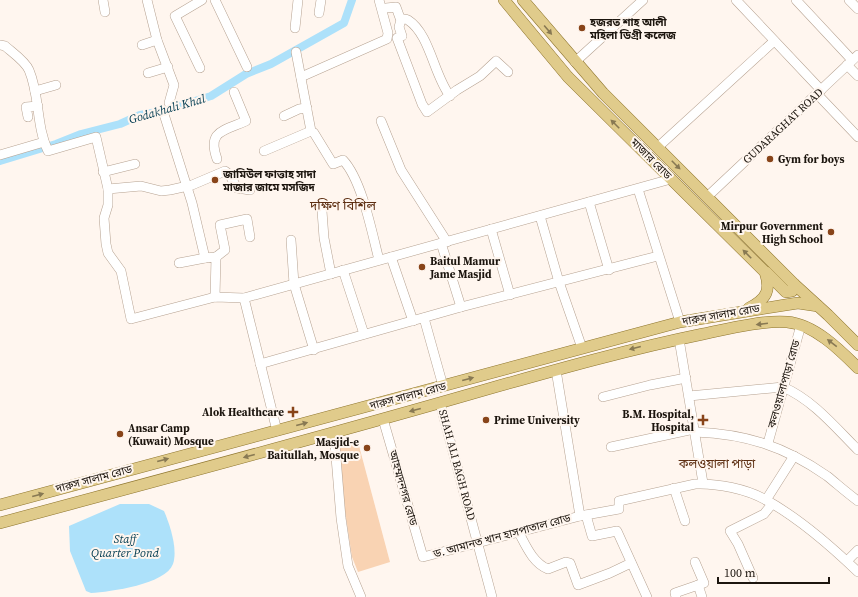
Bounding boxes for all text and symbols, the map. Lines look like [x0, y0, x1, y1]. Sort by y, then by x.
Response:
place label: হজরত শাহ আলী মহিলা ডিগ্রী কলেজ [589, 15, 677, 43]
marker: হজরত শাহ আলী মহিলা ডিগ্রী কলেজ [577, 23, 587, 33]
one-way arrow [543, 25, 552, 36]
street label: GUDARAGHAT ROAD [740, 85, 826, 167]
water label: Godakhali Khal [127, 90, 208, 128]
one-way arrow [610, 119, 620, 129]
street label: মাজার রোড [626, 134, 675, 183]
place label: Gym for boys [778, 152, 845, 167]
marker: Gym for boys [765, 154, 775, 164]
one-way arrow [671, 160, 681, 170]
place label: জামিউল ফাত্তাহ সাদা মাজার জামে মসজিদ [222, 167, 317, 195]
marker: জামিউল ফাত্তাহ সাদা মাজার জামে মসজিদ [210, 175, 220, 185]
district label: দক্ষিণ বিশিল [309, 197, 376, 214]
place label: Mirpur Government High School [721, 219, 824, 247]
marker: Mirpur Government High School [826, 227, 836, 237]
one-way arrow [742, 249, 752, 259]
place label: Baitul Mamur Jame Masjid [429, 254, 501, 282]
marker: Baitul Mamur Jame Masjid [417, 262, 427, 272]
street label: দারুস সালাম রোড [680, 301, 761, 329]
one-way arrow [756, 321, 768, 327]
street label: কলওয়ালাপাড়া রোড [764, 338, 804, 431]
one-way arrow [826, 339, 837, 348]
one-way arrow [628, 346, 641, 352]
one-way arrow [463, 376, 475, 382]
street label: দারুস সালাম রোড [367, 379, 448, 414]
place label: Alok Healthcare [202, 405, 284, 420]
marker: Alok Healthcare [287, 406, 299, 418]
one-way arrow [409, 407, 421, 413]
place label: B.M. Hospital, Hospital [622, 407, 694, 435]
street label: SHAH ALI BAGH ROAD [435, 408, 479, 522]
place label: Prime University [494, 413, 580, 428]
marker: B.M. Hospital, Hospital [697, 414, 709, 426]
marker: Prime University [481, 415, 491, 425]
place label: Ansar Camp (Kuwait) Mosque [128, 421, 214, 449]
one-way arrow [297, 421, 309, 427]
marker: Ansar Camp (Kuwait) Mosque [115, 429, 125, 439]
place label: Masjid-e Baitullah, Mosque [267, 435, 359, 463]
marker: Masjid-e Baitullah, Mosque [362, 443, 372, 453]
street label: আহম্মদনগর রোড [385, 448, 421, 528]
one-way arrow [243, 453, 256, 459]
district label: কলওয়ালা পাড়া [678, 456, 756, 472]
one-way arrow [157, 457, 169, 463]
street label: দারুস সালাম রোড [53, 462, 134, 497]
one-way arrow [32, 492, 44, 498]
street label: ড. আমানত খান হাসপাতাল রোড [431, 510, 572, 562]
water label: Staff Quarter Pond [91, 531, 160, 561]
scale bar [718, 559, 829, 585]
text: 100 m [724, 565, 756, 581]

